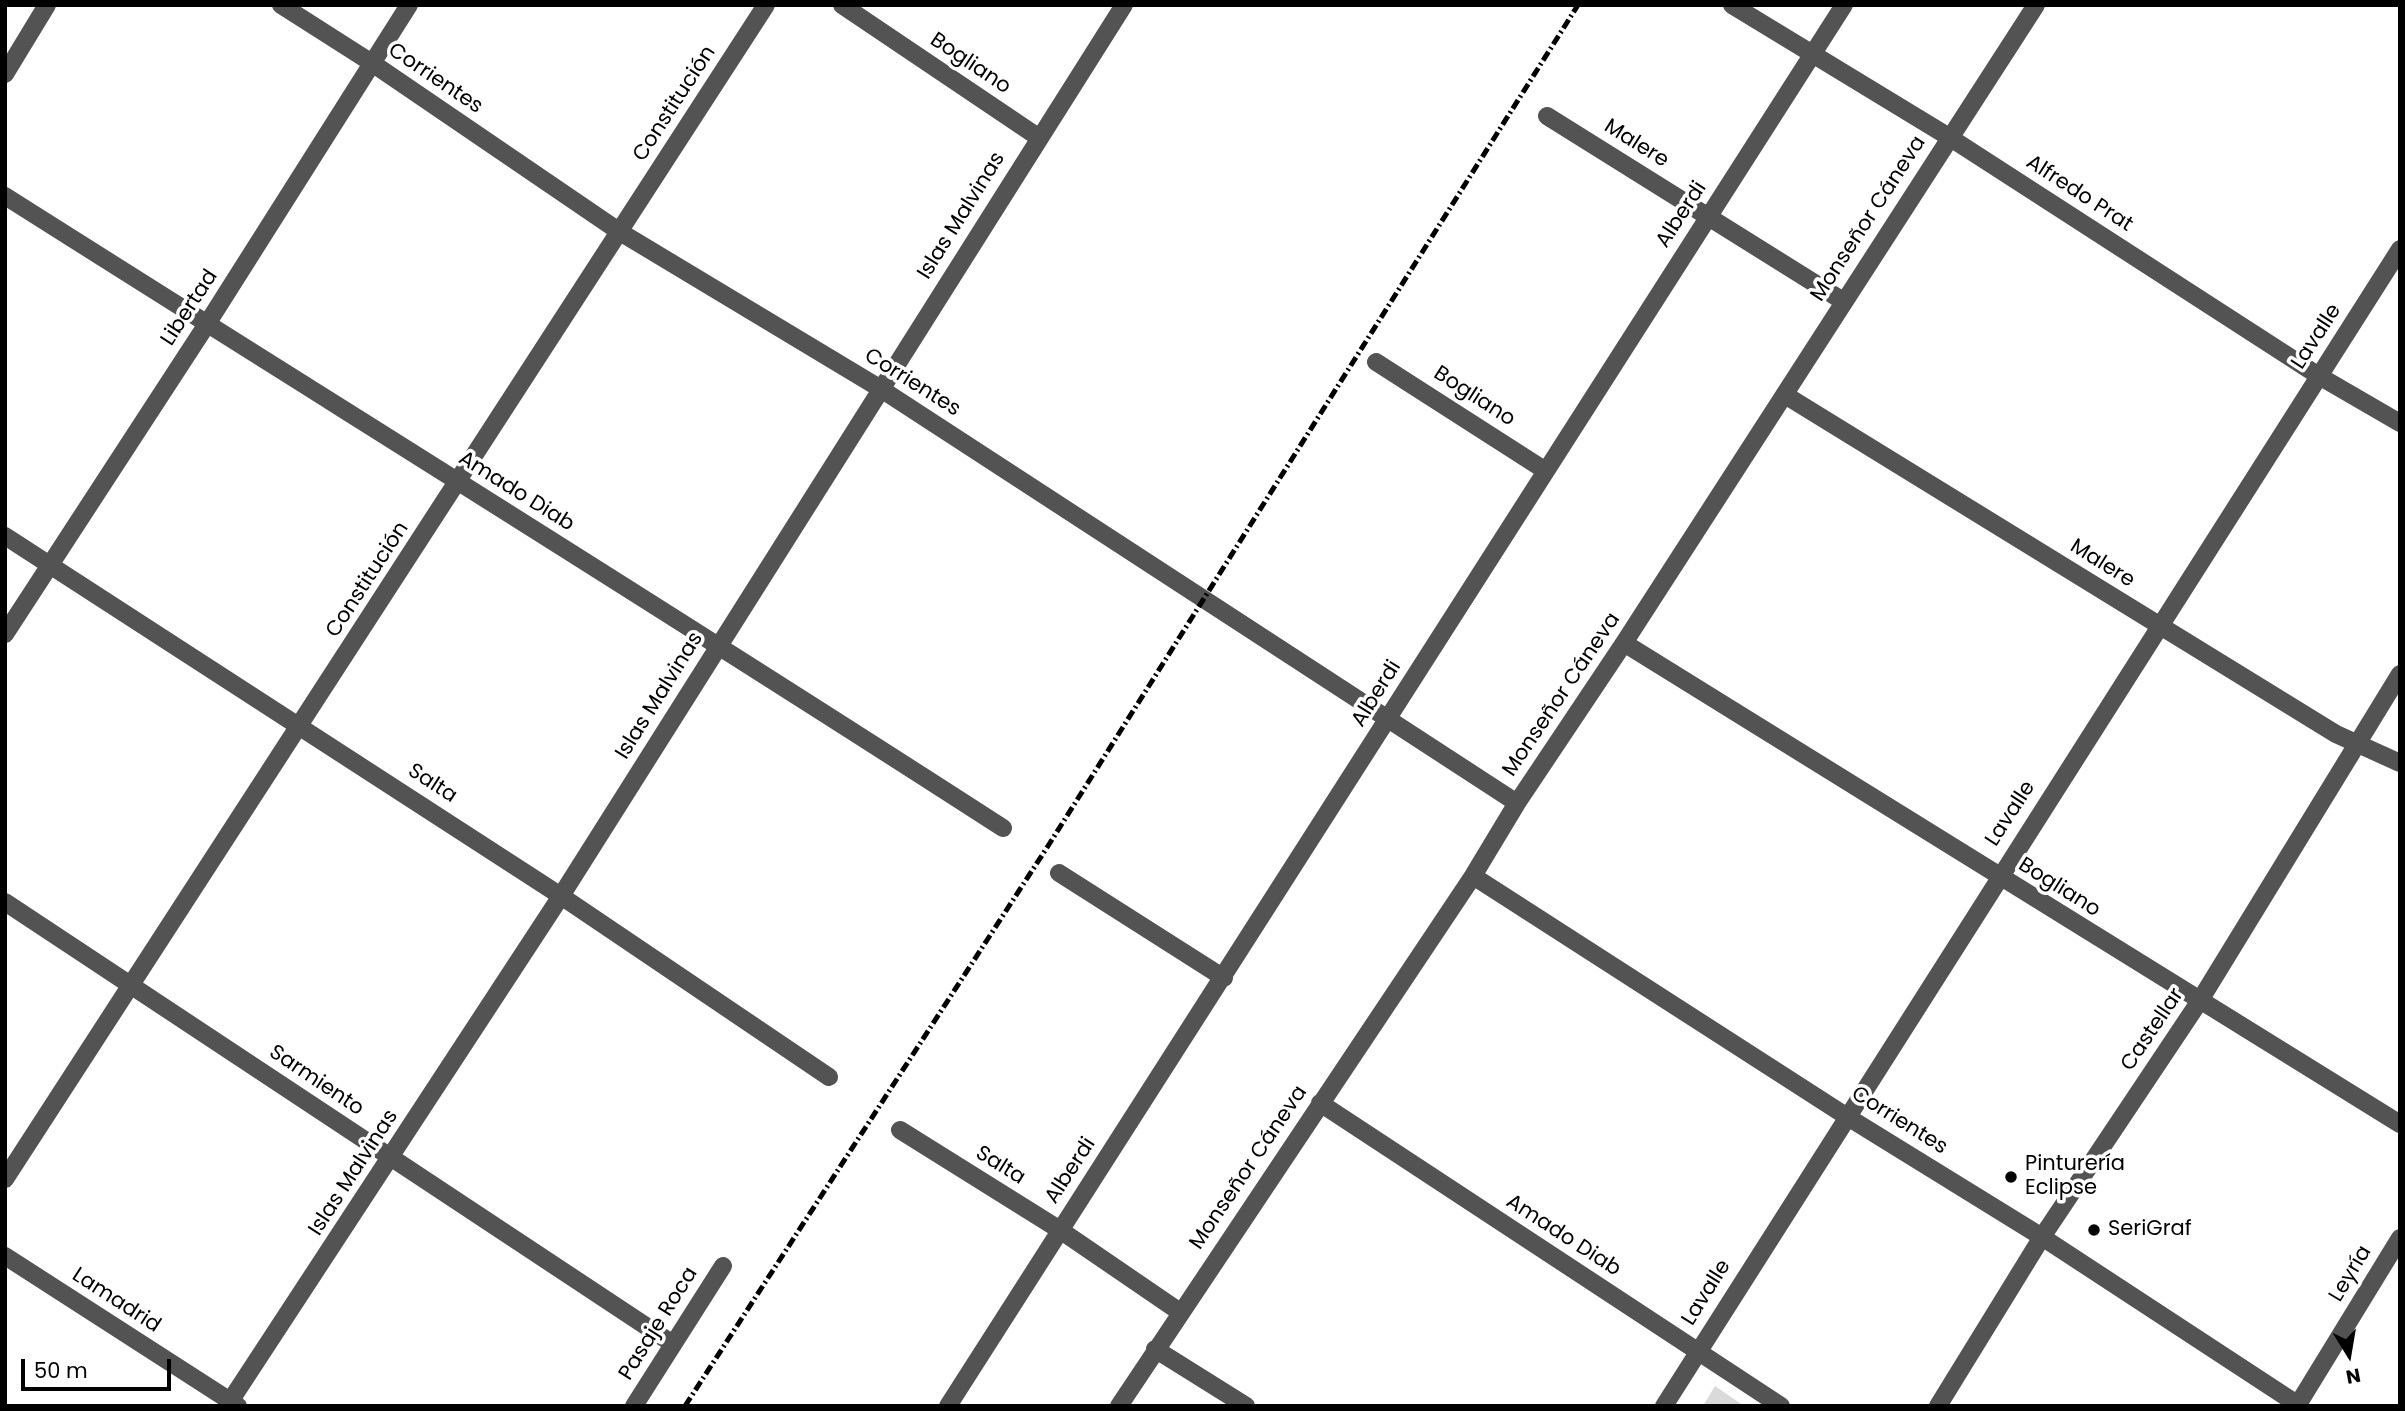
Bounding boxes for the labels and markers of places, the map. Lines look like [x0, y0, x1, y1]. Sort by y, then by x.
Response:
place label: Pinturería Eclipse [2025, 1152, 2125, 1202]
marker: Pinturería Eclipse [2003, 1169, 2019, 1185]
place label: SeriGraf [2108, 1217, 2192, 1243]
marker: SeriGraf [2086, 1222, 2102, 1238]

